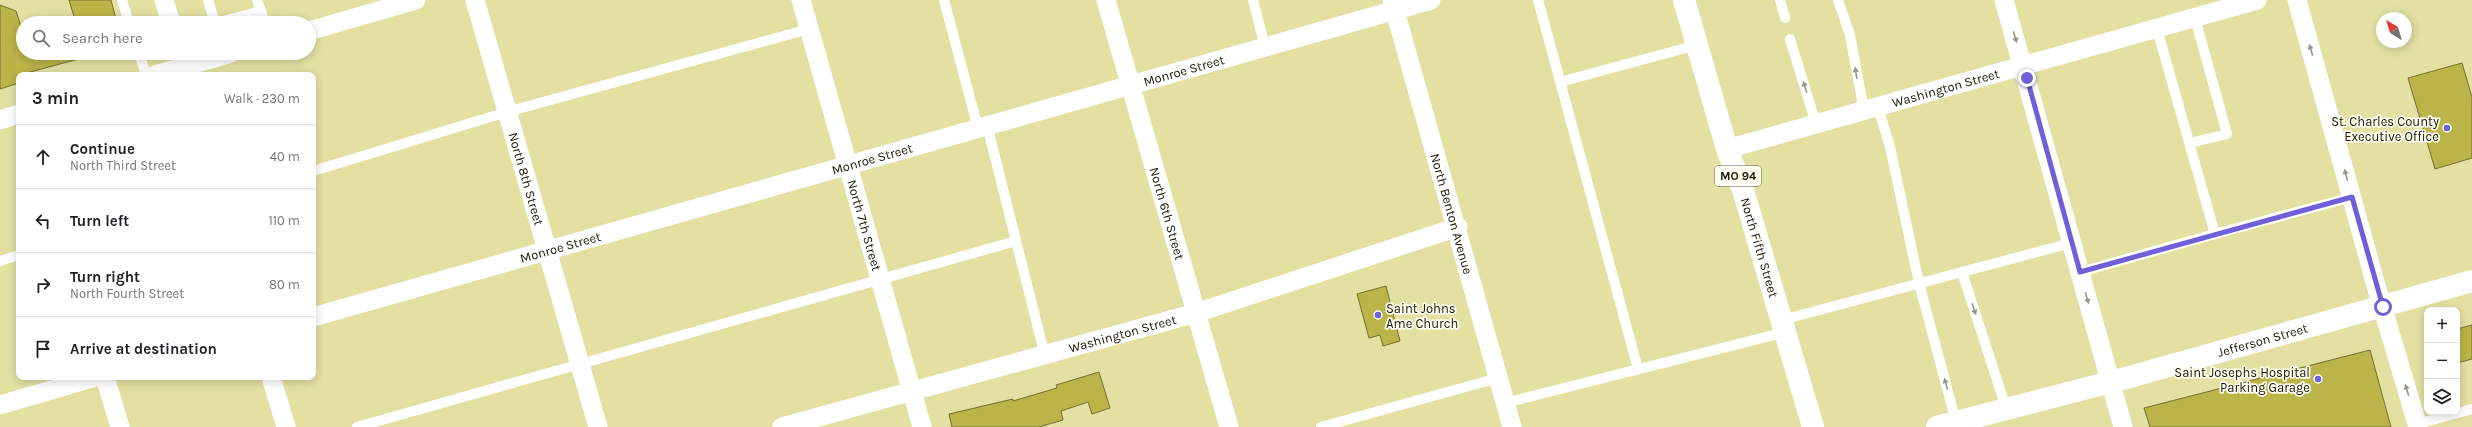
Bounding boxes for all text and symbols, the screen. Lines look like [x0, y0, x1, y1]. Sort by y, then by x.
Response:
north arrow [2376, 12, 2412, 48]
search box [16, 16, 316, 60]
icon: search [30, 27, 52, 49]
text: Search here [62, 29, 143, 47]
one-way arrow [2012, 32, 2018, 44]
one-way arrow [2308, 43, 2314, 55]
street label: Monroe Street [1142, 52, 1226, 89]
street label: Washington Street [1890, 65, 2001, 110]
one-way arrow [1853, 67, 1859, 79]
route end [2018, 69, 2036, 87]
one-way arrow [1802, 81, 1808, 93]
text: 3 min [32, 88, 79, 108]
text: Walk · 230 m [224, 91, 300, 106]
place label: St. Charles County Executive Office [2331, 114, 2439, 144]
marker: St. Charles County Executive Office [2442, 123, 2452, 133]
street label: North 8th Street [506, 130, 547, 227]
text: Continue [70, 140, 135, 158]
street label: Monroe Street [830, 140, 914, 177]
icon: ahead [32, 146, 54, 168]
text: 40 m [270, 149, 300, 164]
street label: North Benton Avenue [1428, 152, 1476, 276]
text: North Third Street [70, 158, 176, 173]
street label: North 6th Street [1147, 165, 1188, 261]
road number: MO 94 [1715, 166, 1761, 186]
one-way arrow [2342, 169, 2348, 181]
street label: North 7th Street [845, 178, 885, 273]
street label: North Fifth Street [1738, 196, 1782, 299]
icon: left [32, 210, 54, 232]
text: Turn left [70, 212, 129, 230]
text: 110 m [268, 213, 300, 228]
street label: Monroe Street [518, 228, 602, 265]
text: Turn right [70, 268, 140, 286]
icon: right [32, 274, 54, 296]
text: 80 m [269, 277, 300, 292]
text: North Fourth Street [70, 286, 184, 301]
one-way arrow [2084, 292, 2090, 304]
route start [2374, 298, 2392, 316]
place label: Saint Johns Ame Church [1386, 301, 1458, 331]
one-way arrow [1971, 303, 1977, 315]
map controls [2424, 307, 2460, 415]
button: + [2424, 307, 2460, 343]
marker: Saint Johns Ame Church [1373, 310, 1383, 320]
street label: Washington Street [1067, 311, 1178, 355]
street label: Jefferson Street [2216, 320, 2309, 359]
icon: arrive [32, 338, 54, 360]
text: Arrive at destination [70, 340, 217, 358]
button: − [2424, 343, 2460, 379]
place label: Saint Josephs Hospital Parking Garage [2174, 365, 2310, 395]
marker: Saint Josephs Hospital Parking Garage [2313, 374, 2323, 384]
one-way arrow [1943, 378, 1949, 390]
button: layers [2424, 379, 2460, 415]
one-way arrow [2404, 383, 2410, 395]

